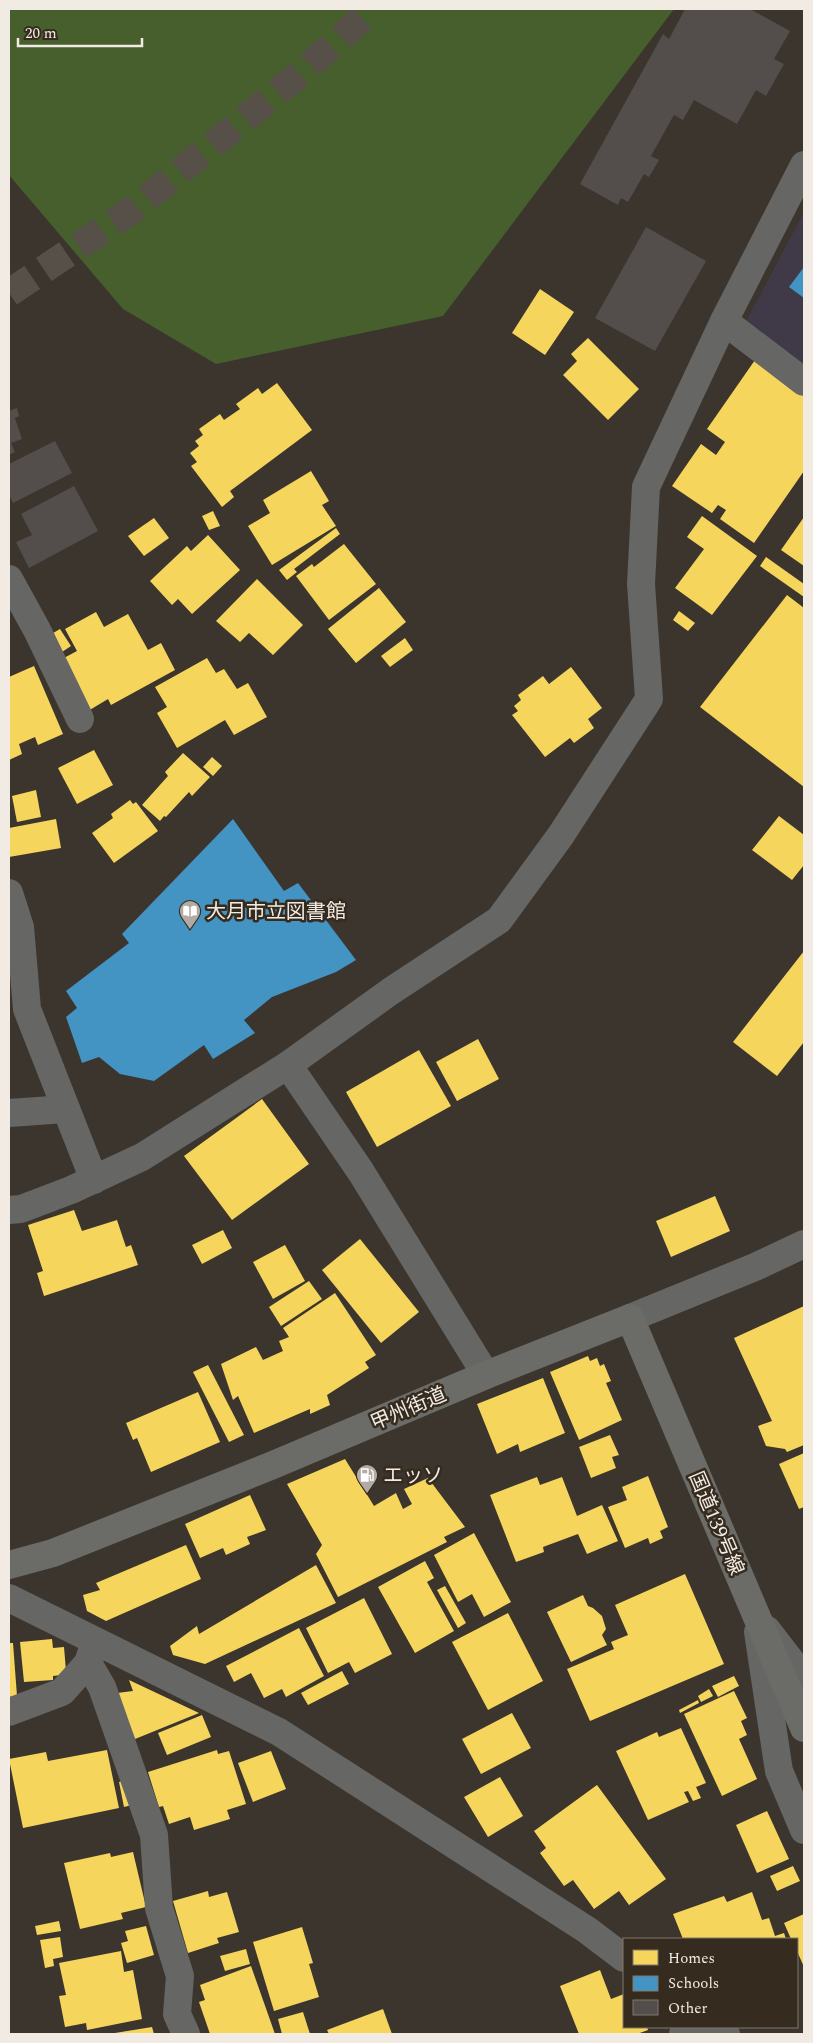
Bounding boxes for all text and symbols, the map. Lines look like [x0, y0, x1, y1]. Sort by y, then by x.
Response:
scale bar [18, 15, 141, 47]
text: 20 m [25, 22, 57, 45]
place label: 大月市立図書館 [206, 897, 346, 927]
library icon: 大月市立図書館 [178, 899, 202, 930]
street label: 甲州街道 [366, 1379, 451, 1438]
place label: エッソ [383, 1461, 443, 1491]
fuel station icon: エッソ [355, 1463, 379, 1494]
street label: 国道139号線 [681, 1467, 751, 1580]
legend [623, 1938, 798, 2028]
text: Homes [668, 1947, 715, 1970]
text: Schools [668, 1972, 719, 1995]
text: Other [668, 1997, 707, 2020]

